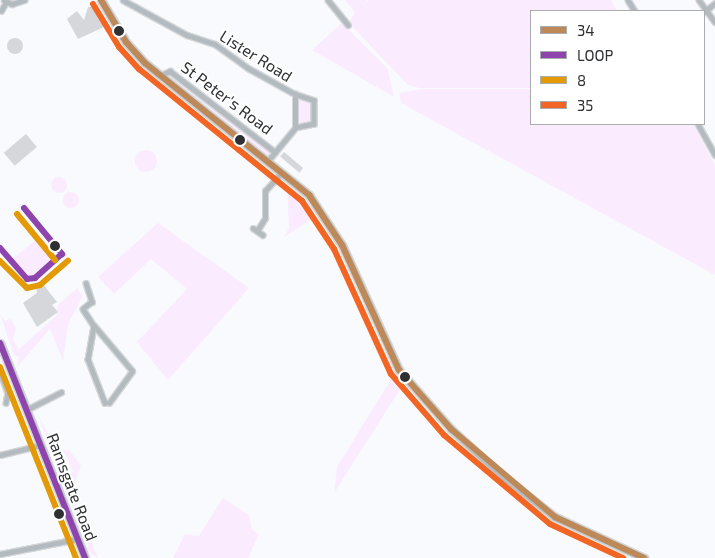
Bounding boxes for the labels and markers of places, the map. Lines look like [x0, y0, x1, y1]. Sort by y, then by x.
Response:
unlabelled marker [114, 26, 124, 36]
unlabelled marker [235, 135, 245, 145]
unlabelled marker [50, 241, 60, 251]
unlabelled marker [400, 372, 410, 382]
unlabelled marker [54, 509, 64, 519]

